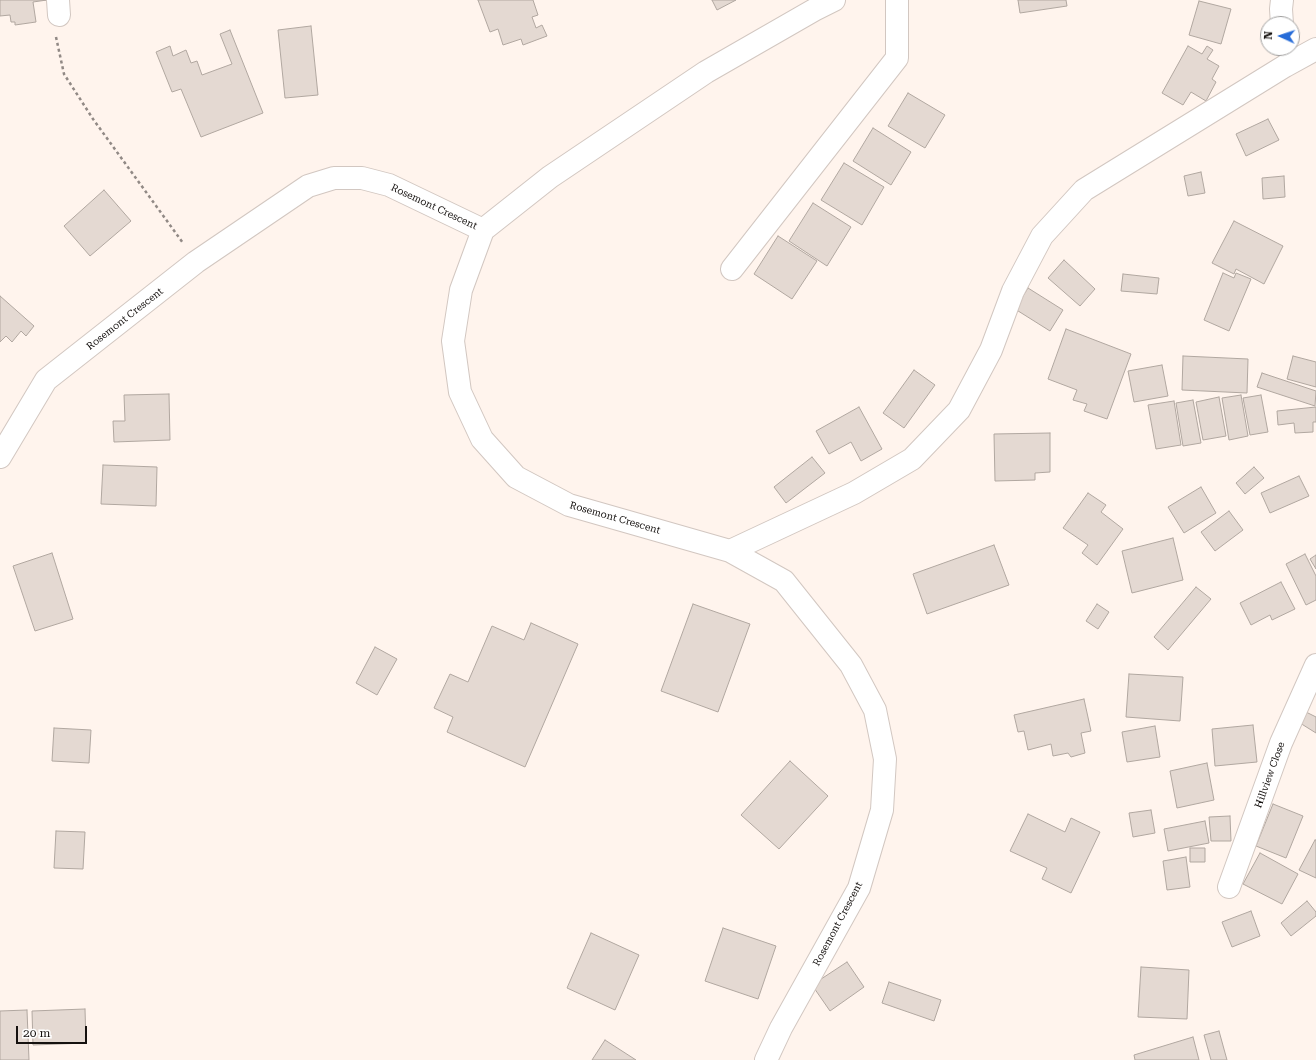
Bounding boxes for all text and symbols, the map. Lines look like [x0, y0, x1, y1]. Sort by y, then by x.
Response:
north arrow [1260, 16, 1300, 56]
text: N [1262, 31, 1275, 40]
street label: Rosemont Crescent [389, 182, 479, 232]
street label: Rosemont Crescent [84, 285, 166, 353]
street label: Rosemont Crescent [568, 499, 662, 537]
street label: Hillview Close [1252, 740, 1288, 810]
street label: Rosemont Crescent [811, 880, 865, 968]
scale bar [18, 1018, 89, 1044]
text: 20 m [23, 1026, 50, 1040]

